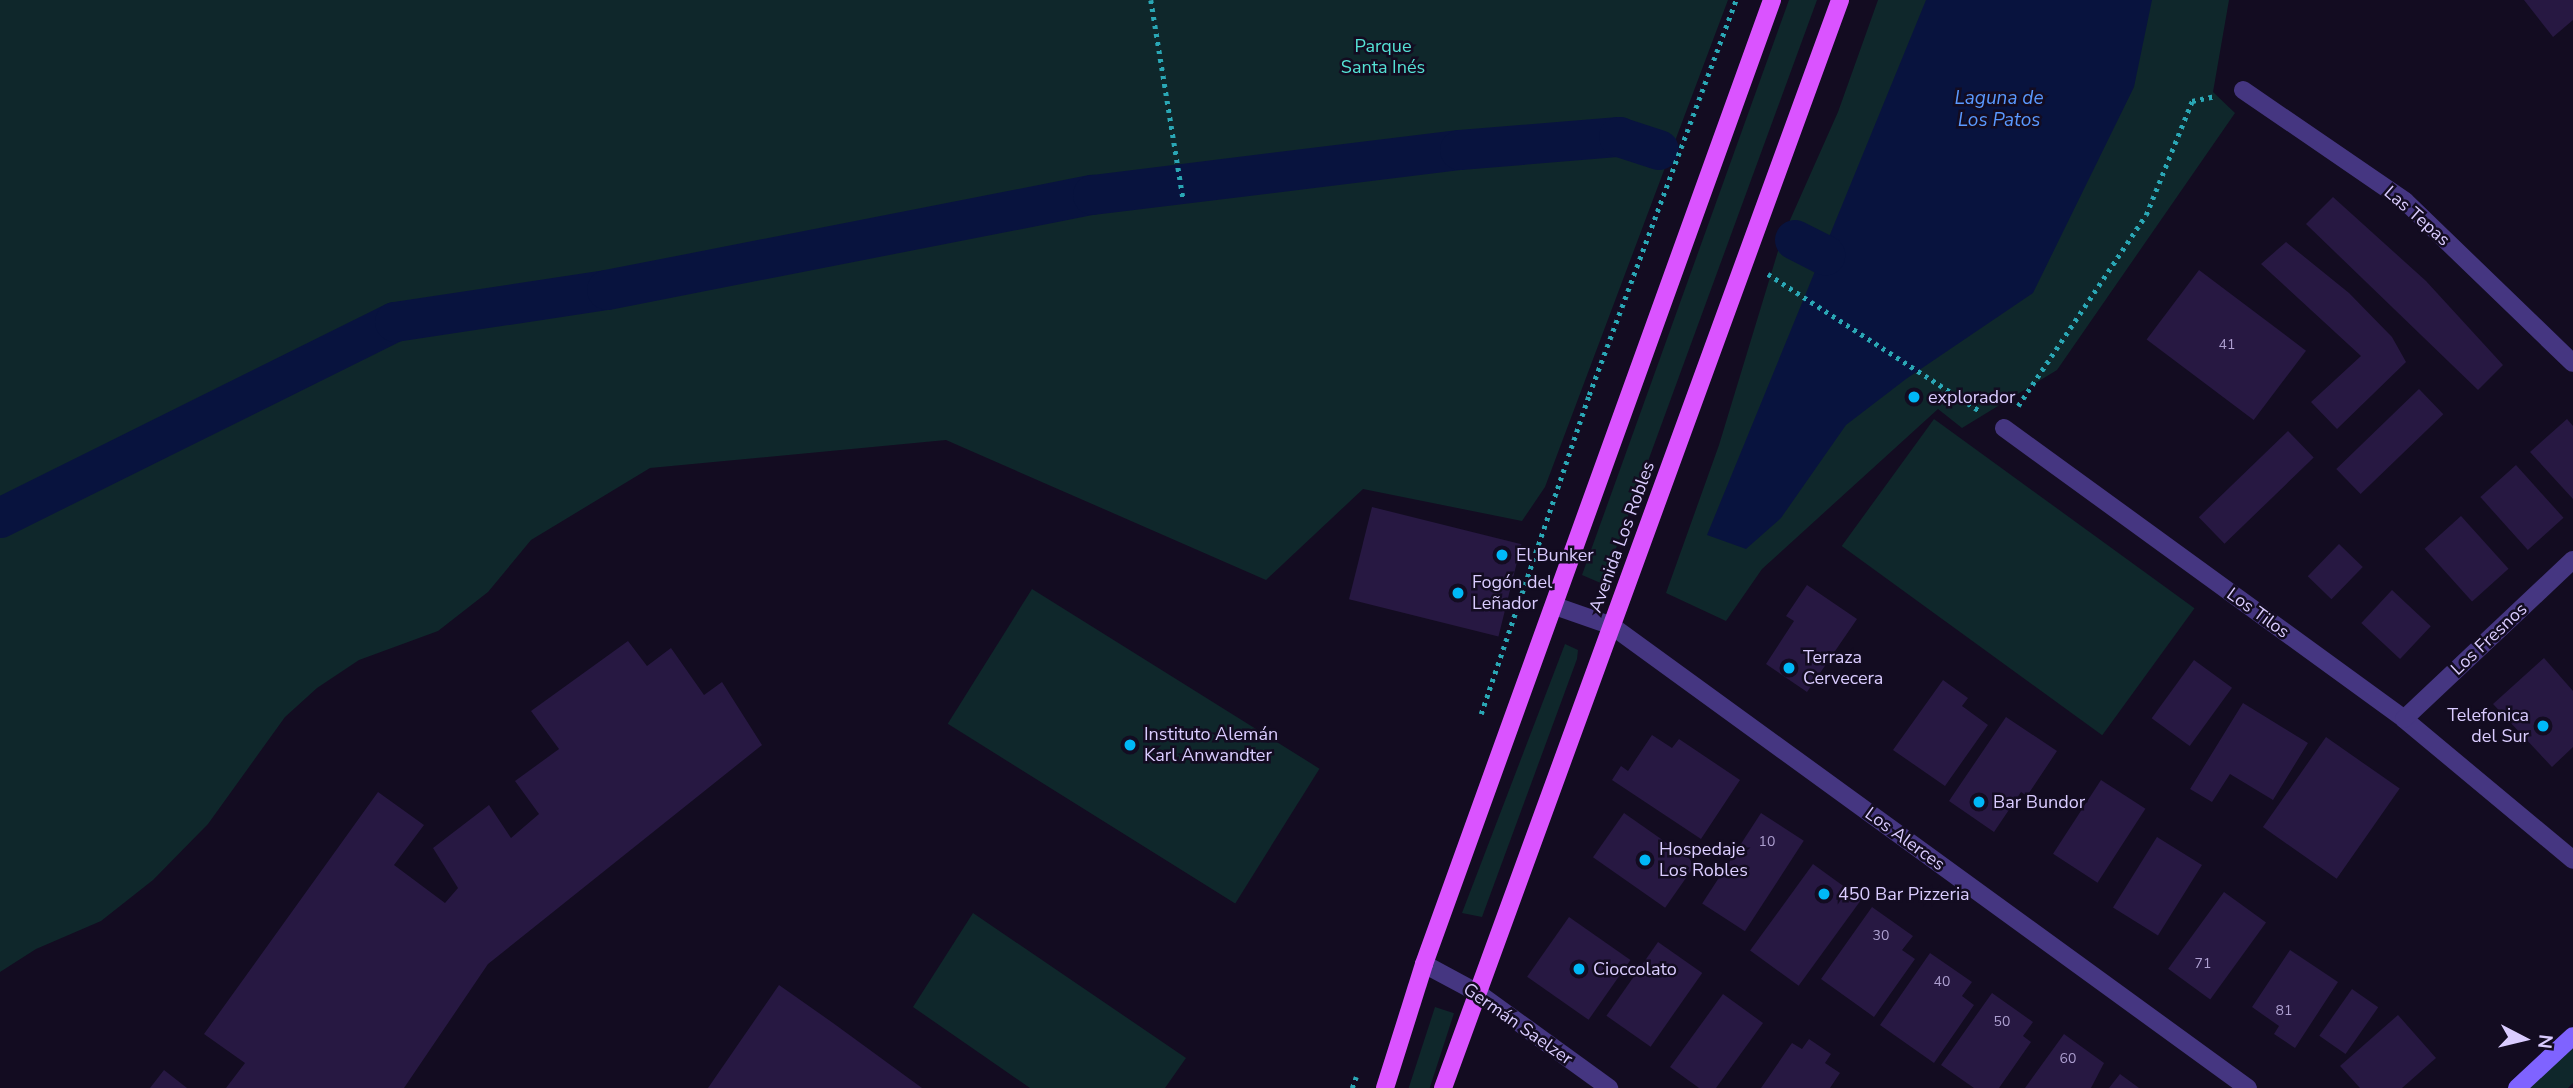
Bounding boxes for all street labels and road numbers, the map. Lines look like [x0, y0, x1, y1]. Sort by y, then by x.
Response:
street label: Las Tepas [2380, 181, 2454, 251]
street label: Avenida Los Robles [1585, 459, 1659, 615]
street label: Los Tilos [2223, 583, 2293, 643]
street label: Los Fresnos [2446, 598, 2532, 680]
street label: Los Alerces [1861, 803, 1949, 875]
street label: Germán Saelzer [1459, 978, 1577, 1070]

